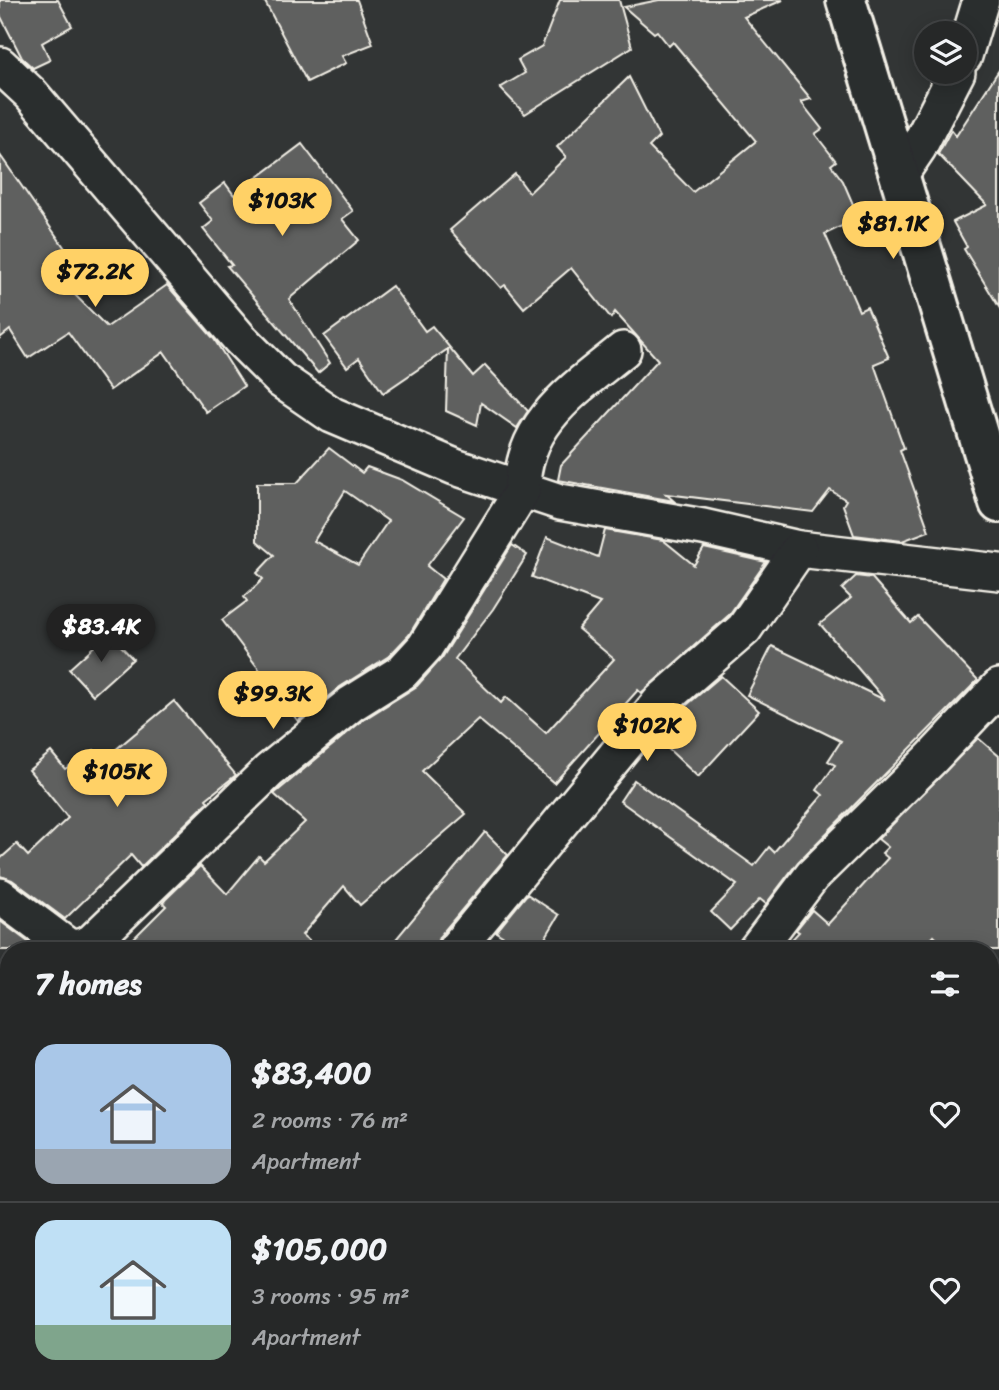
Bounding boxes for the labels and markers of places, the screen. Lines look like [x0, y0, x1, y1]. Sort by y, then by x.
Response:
pin: $103K [233, 178, 331, 238]
pin: $81.1K [836, 202, 950, 261]
pin: $72.2K [38, 250, 152, 309]
pin: $83.4K [44, 604, 158, 664]
pin: $99.3K [216, 672, 330, 731]
pin: $102K [598, 704, 696, 763]
pin: $105K [68, 750, 166, 809]

